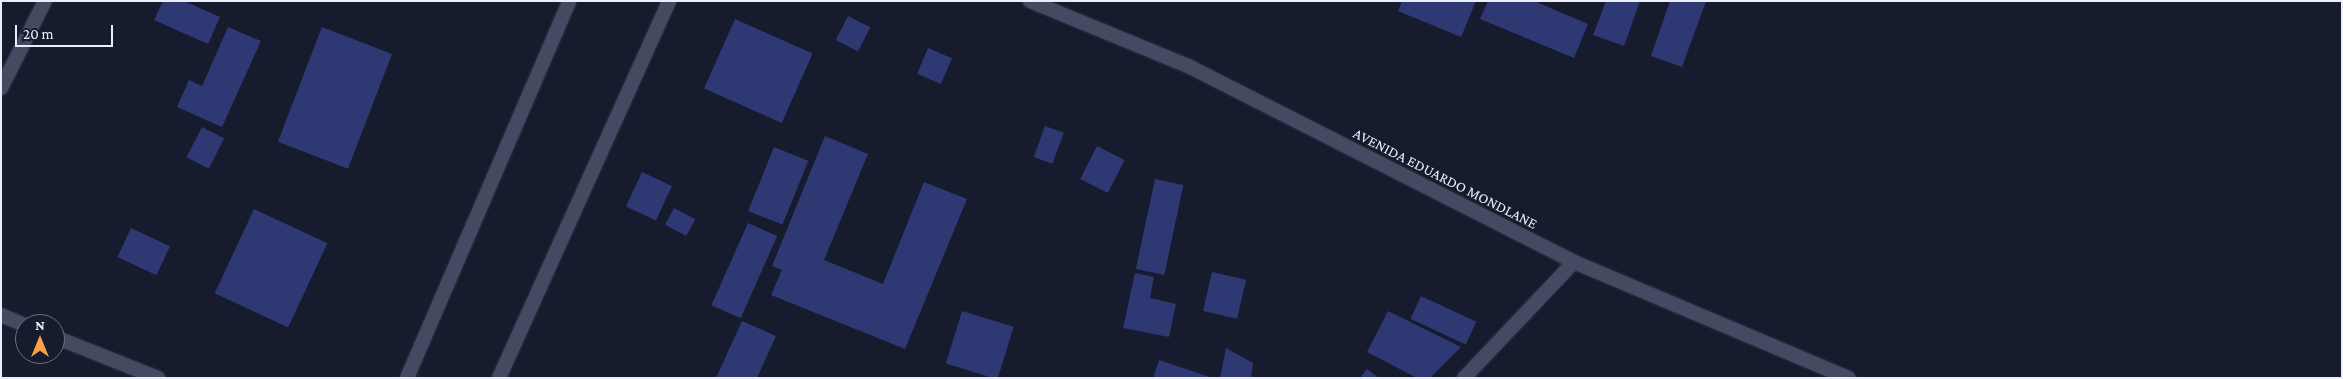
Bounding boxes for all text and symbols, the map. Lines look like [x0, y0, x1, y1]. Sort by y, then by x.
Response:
scale bar [18, 15, 115, 47]
text: 20 m [23, 26, 54, 42]
street label: AVENIDA EDUARDO MONDLANE [1350, 125, 1540, 233]
north arrow [15, 314, 65, 364]
text: N [35, 317, 45, 333]

